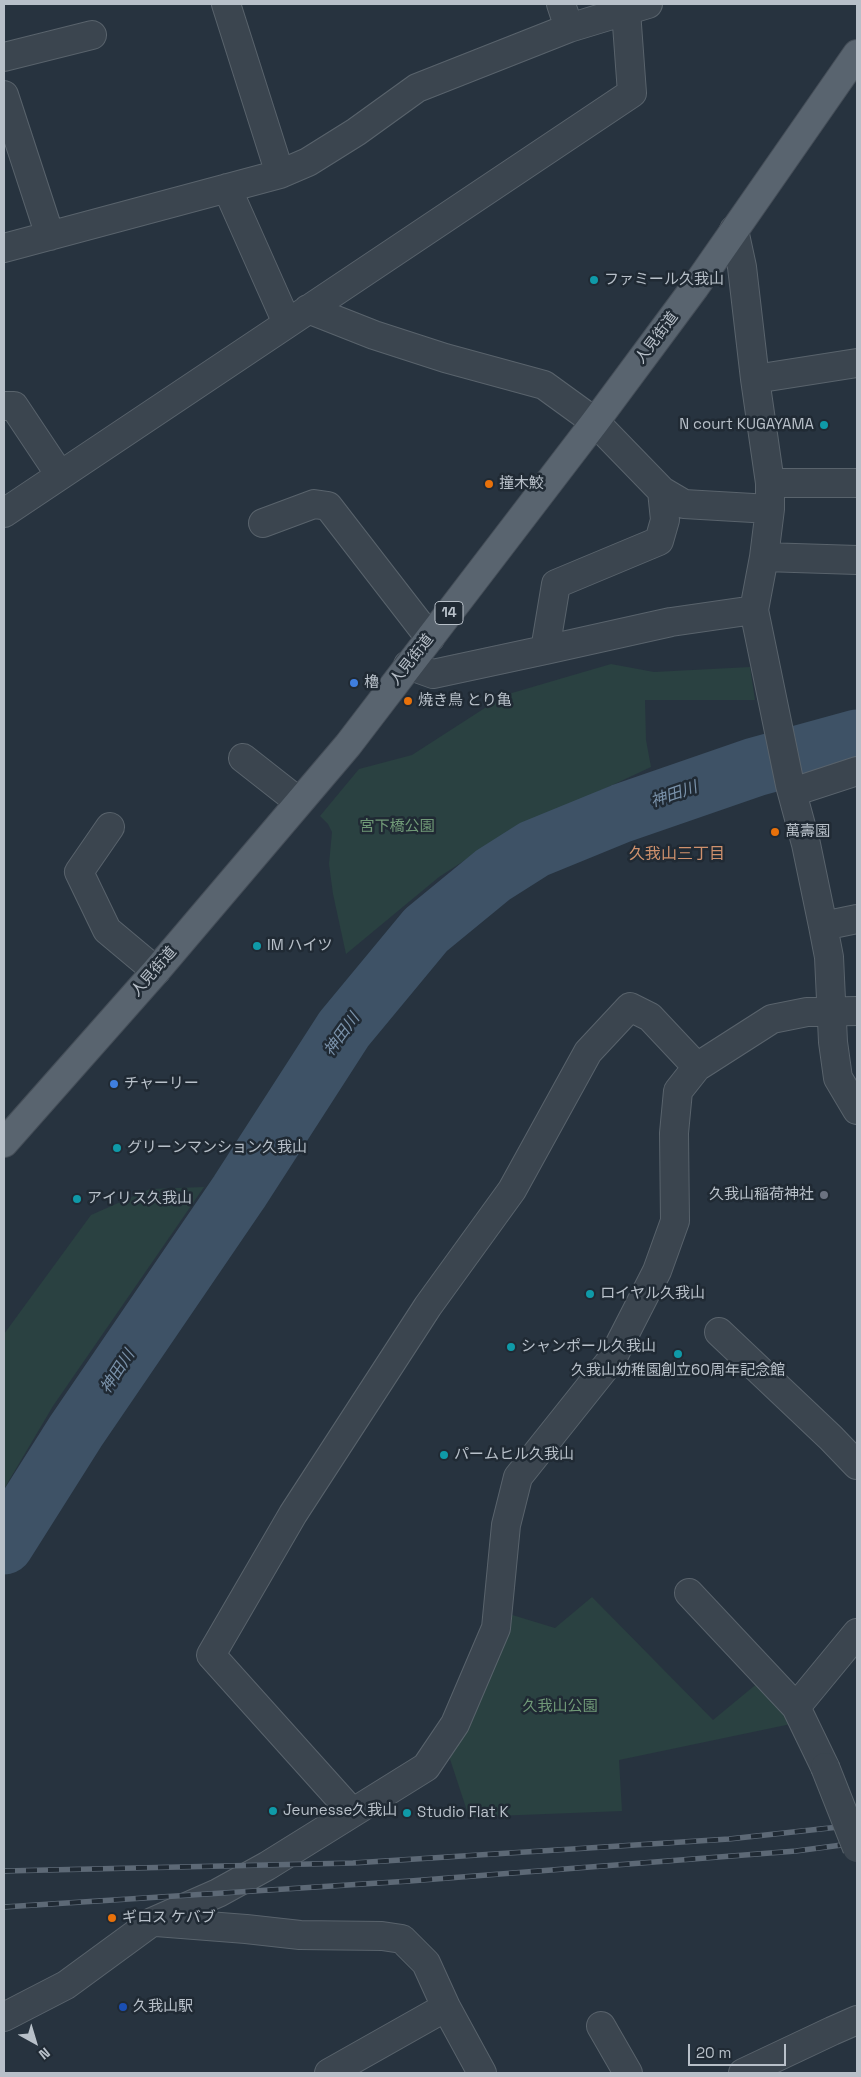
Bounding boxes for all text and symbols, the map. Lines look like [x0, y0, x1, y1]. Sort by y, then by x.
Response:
place label: ファミール久我山 [604, 271, 724, 289]
marker: ファミール久我山 [588, 274, 600, 286]
street label: 人見街道 [632, 309, 682, 367]
place label: N court KUGAYAMA [679, 416, 814, 434]
marker: N court KUGAYAMA [818, 419, 830, 431]
place label: 撞木鮫 [499, 475, 544, 493]
marker: 撞木鮫 [483, 478, 495, 490]
road number: 14 [435, 602, 463, 624]
street label: 人見街道 [386, 631, 438, 689]
place label: 櫓 [364, 674, 379, 692]
marker: 櫓 [348, 677, 360, 689]
place label: 焼き鳥 とり亀 [418, 692, 512, 710]
marker: 焼き鳥 とり亀 [402, 695, 414, 707]
water label: 神田川 [648, 778, 700, 812]
park label: 宮下橋公園 [360, 818, 434, 836]
place label: 萬壽園 [785, 823, 830, 841]
marker: 萬壽園 [769, 826, 781, 838]
district label: 久我山三丁目 [629, 845, 725, 865]
place label: IM ハイツ [267, 937, 332, 955]
marker: IM ハイツ [251, 940, 263, 952]
street label: 人見街道 [128, 943, 180, 1001]
water label: 神田川 [320, 1010, 364, 1060]
place label: チャーリー [124, 1075, 199, 1093]
marker: チャーリー [108, 1078, 120, 1090]
place label: グリーンマンション久我山 [127, 1139, 307, 1157]
marker: グリーンマンション久我山 [111, 1142, 123, 1154]
place label: 久我山稲荷神社 [709, 1186, 814, 1204]
marker: 久我山稲荷神社 [818, 1189, 830, 1201]
place label: アイリス久我山 [87, 1190, 192, 1208]
marker: アイリス久我山 [71, 1193, 83, 1205]
place label: ロイヤル久我山 [600, 1285, 705, 1303]
marker: ロイヤル久我山 [584, 1288, 596, 1300]
place label: シャンポール久我山 [521, 1338, 656, 1356]
marker: シャンポール久我山 [505, 1341, 517, 1353]
water label: 神田川 [97, 1347, 139, 1397]
marker: 久我山幼稚園創立60周年記念館 [672, 1348, 684, 1360]
place label: 久我山幼稚園創立60周年記念館 [571, 1362, 785, 1380]
place label: パームヒル久我山 [454, 1446, 574, 1464]
marker: パームヒル久我山 [438, 1449, 450, 1461]
park label: 久我山公園 [523, 1698, 597, 1716]
place label: Jeunesse久我山 [283, 1802, 397, 1820]
place label: Studio Flat K [417, 1804, 509, 1822]
marker: Jeunesse久我山 [267, 1805, 279, 1817]
marker: Studio Flat K [401, 1807, 413, 1819]
place label: ギロス ケバブ [122, 1909, 216, 1927]
marker: ギロス ケバブ [106, 1912, 118, 1924]
place label: 久我山駅 [133, 1998, 193, 2016]
marker: 久我山駅 [117, 2001, 129, 2013]
north arrow [10, 2017, 60, 2067]
scale bar [691, 2034, 788, 2066]
text: 20 m [696, 2043, 731, 2062]
text: N [35, 2044, 54, 2064]

